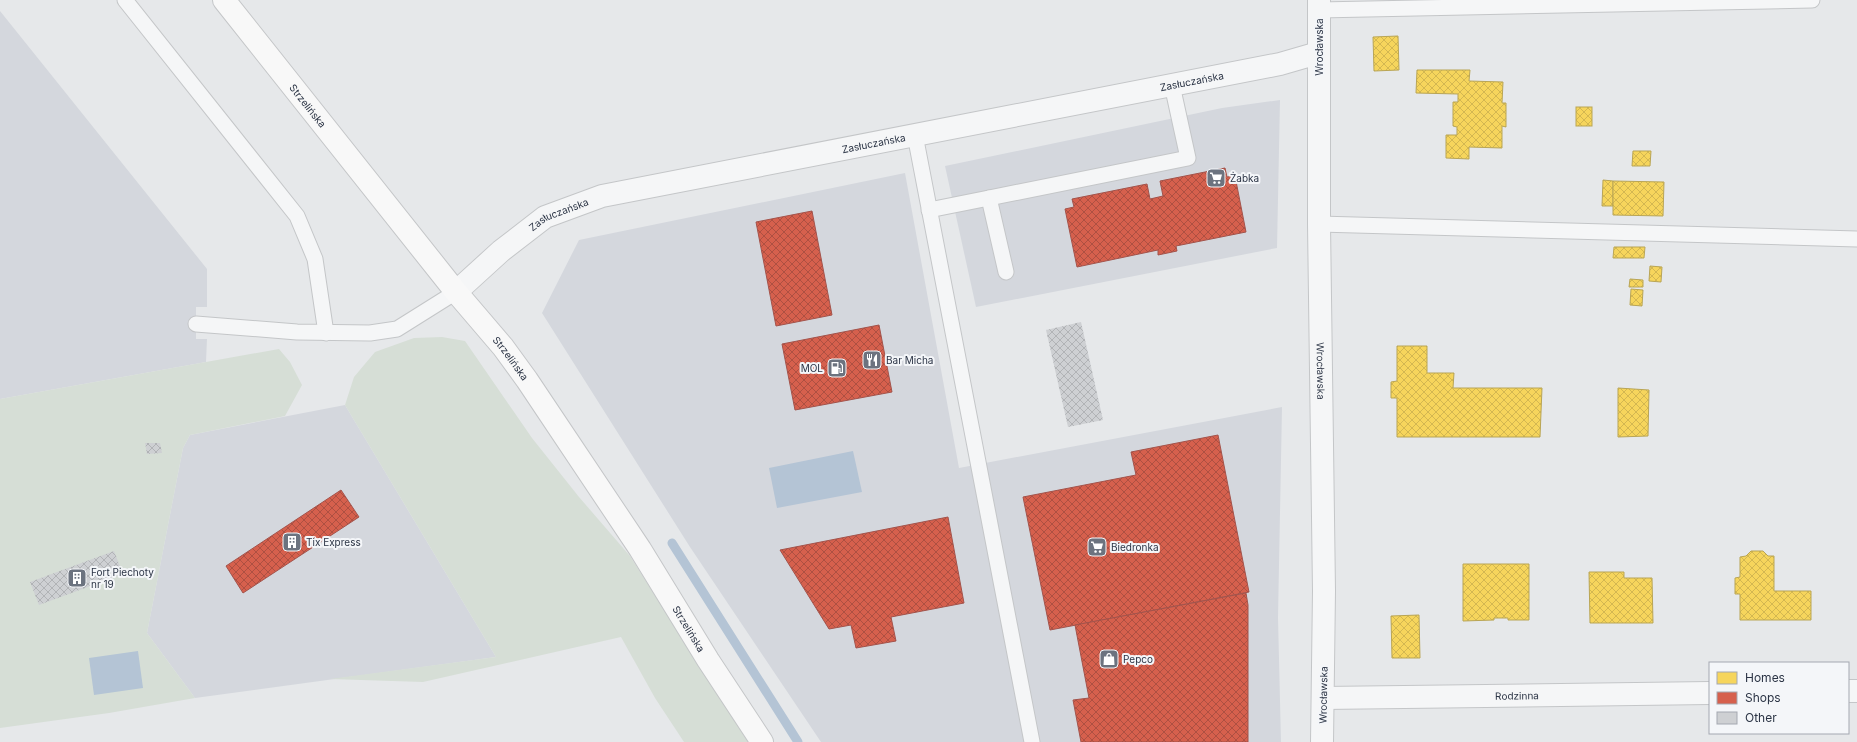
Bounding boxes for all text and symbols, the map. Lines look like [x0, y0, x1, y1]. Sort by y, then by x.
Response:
street label: Wrocławska [1313, 18, 1325, 76]
street label: Zasłuczańska [1159, 69, 1225, 93]
street label: Strzelińska [287, 82, 329, 130]
street label: Zasłuczańska [841, 131, 907, 155]
supermarket icon: Żabka [1205, 167, 1227, 189]
place label: Żabka [1230, 171, 1259, 184]
street label: Zasłuczańska [526, 196, 590, 233]
street label: Strzelińska [490, 334, 531, 383]
street label: Wrocławska [1315, 342, 1327, 400]
restaurant icon: Bar Micha [861, 349, 883, 371]
place label: Bar Micha [886, 354, 933, 366]
fuel station icon: MOL [826, 357, 848, 379]
place label: MOL [801, 362, 823, 374]
building icon: Tix Express [281, 531, 303, 553]
place label: Tix Express [306, 536, 361, 548]
supermarket icon: Biedronka [1086, 536, 1108, 558]
place label: Biedronka [1111, 541, 1159, 553]
place label: Fort Piechoty nr 19 [91, 566, 154, 590]
building icon: Fort Piechoty nr 19 [66, 567, 88, 589]
street label: Strzelińska [670, 604, 708, 654]
shop icon: Pepco [1098, 648, 1120, 670]
place label: Pepco [1123, 653, 1153, 665]
legend [1709, 662, 1849, 734]
street label: Wrocławska [1316, 666, 1330, 724]
text: Homes [1745, 670, 1785, 685]
street label: Rodzinna [1495, 689, 1539, 702]
text: Shops [1745, 690, 1781, 705]
text: Other [1745, 710, 1777, 725]

